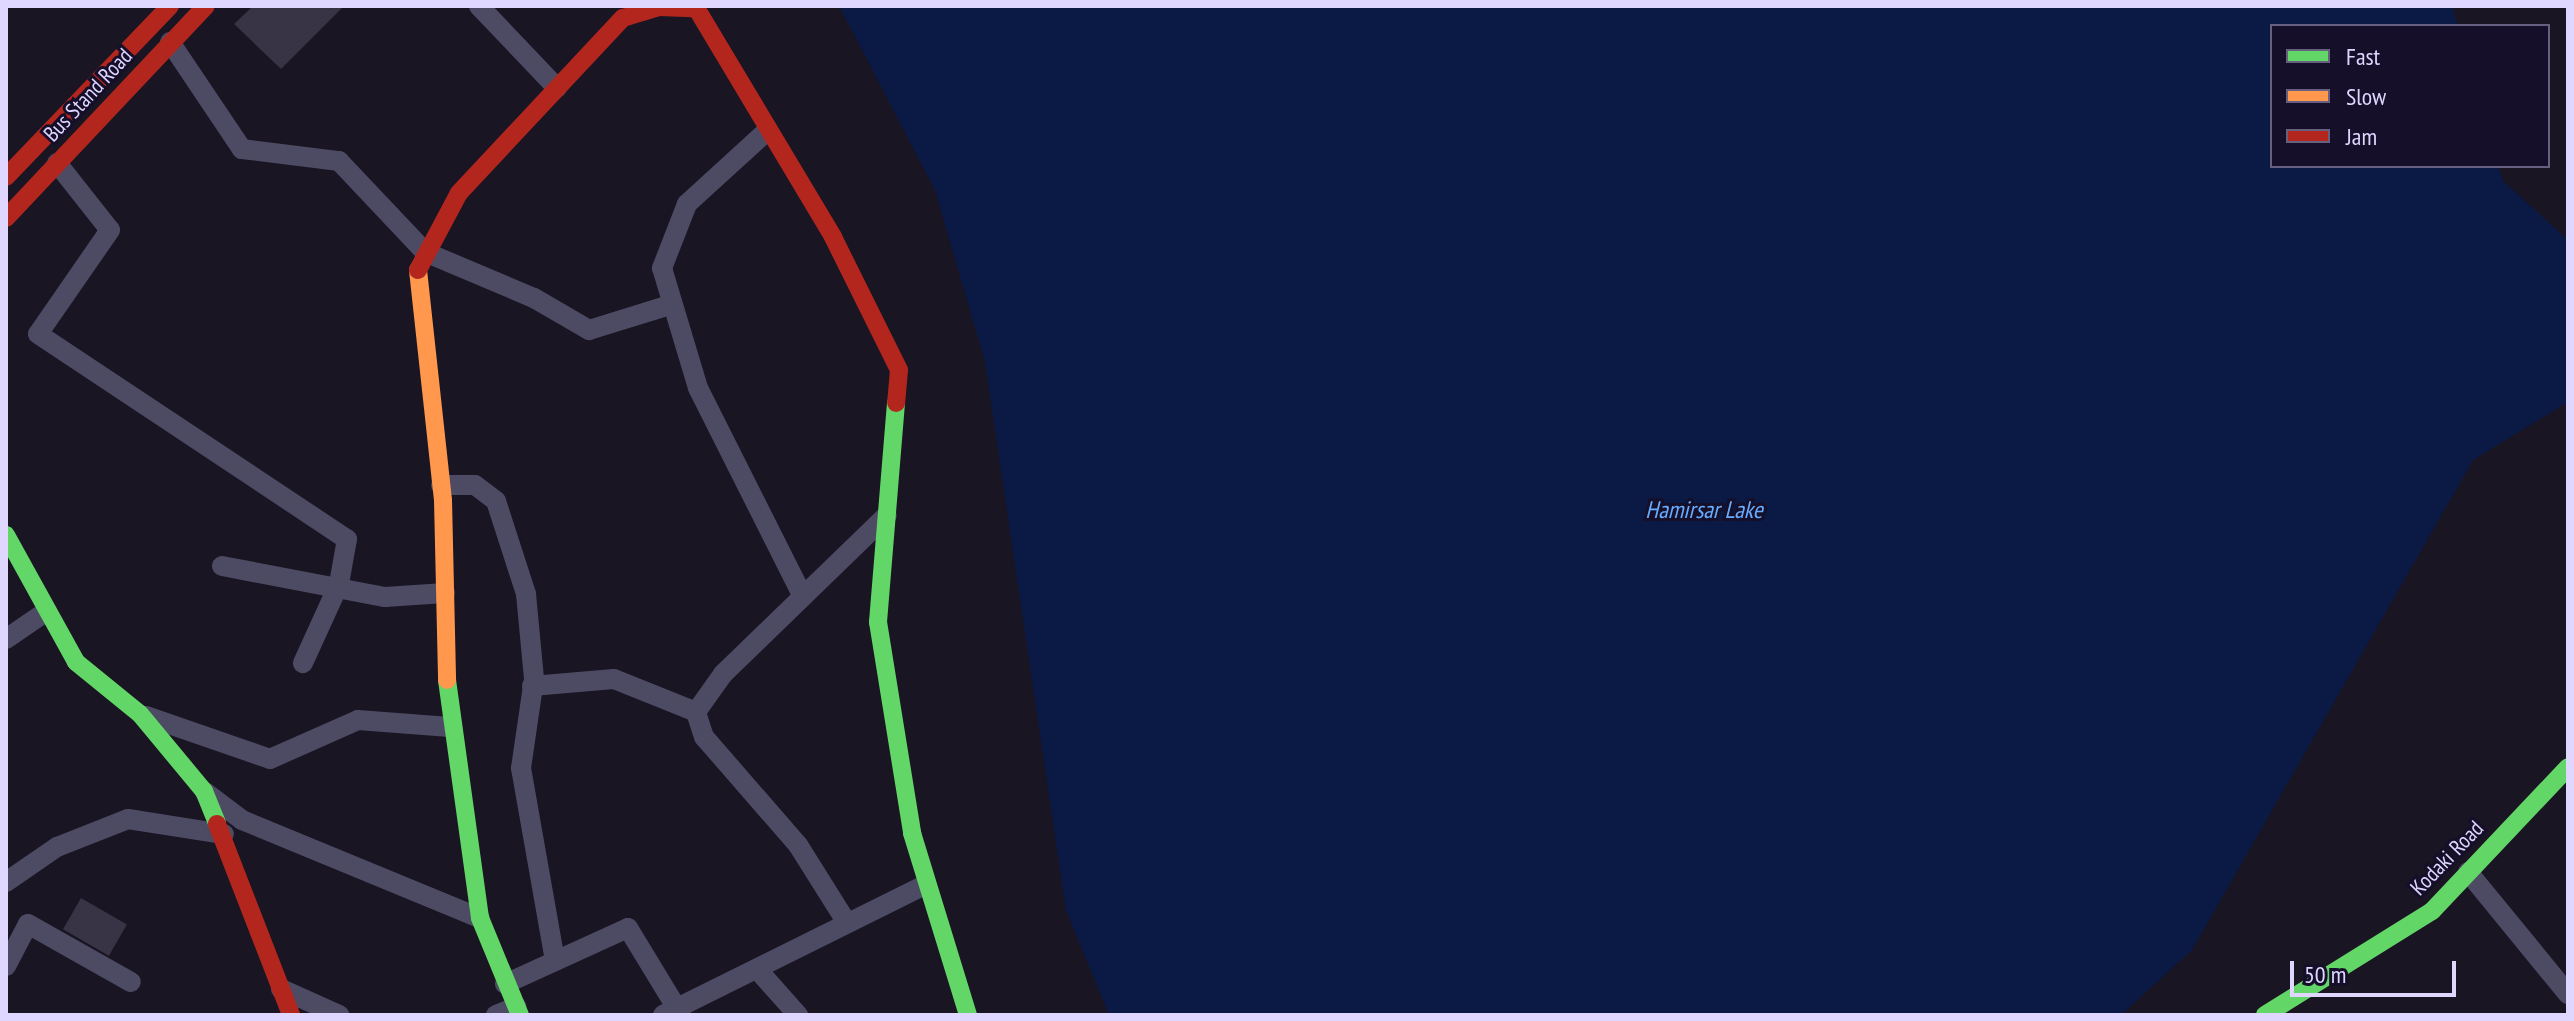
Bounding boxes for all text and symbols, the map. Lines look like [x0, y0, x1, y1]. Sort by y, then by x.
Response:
legend [2270, 24, 2550, 168]
text: Fast [2346, 41, 2380, 72]
street label: Bus Stand Road [38, 43, 138, 147]
text: Slow [2346, 81, 2386, 112]
text: Jam [2346, 121, 2377, 152]
water label: Hamirsar Lake [1645, 496, 1763, 524]
street label: Kodaki Road [2405, 815, 2489, 901]
scale bar [2294, 945, 2460, 995]
text: 50 m [2304, 959, 2346, 990]

